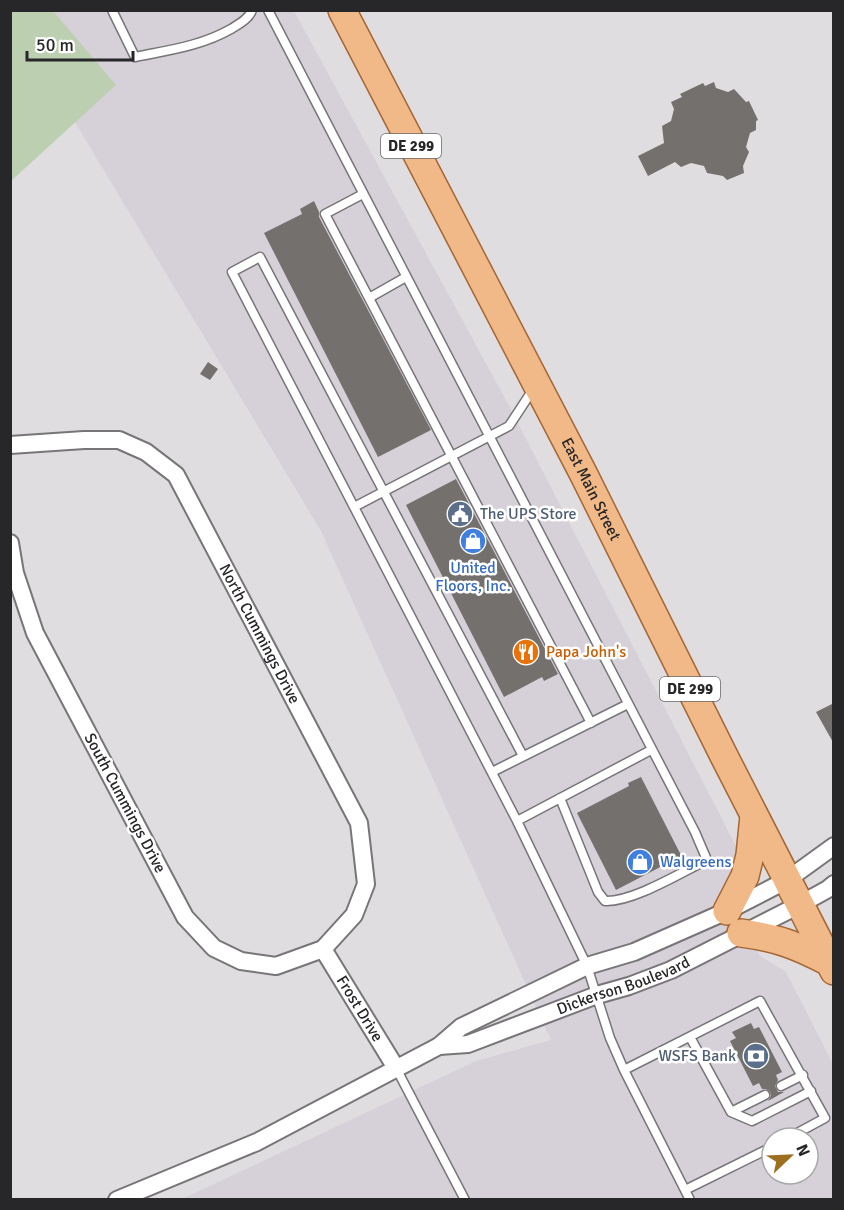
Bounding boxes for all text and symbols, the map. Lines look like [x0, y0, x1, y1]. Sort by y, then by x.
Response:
scale bar [27, 24, 134, 62]
text: 50 m [36, 34, 74, 56]
road number: DE 299 [381, 134, 441, 158]
street label: East Main Street [556, 434, 625, 544]
public building icon: The UPS Store [445, 499, 475, 529]
place label: The UPS Store [480, 504, 577, 524]
shop icon: United Floors, Inc. [458, 526, 488, 556]
place label: United Floors, Inc. [435, 558, 511, 596]
street label: North Cummings Drive [215, 561, 304, 707]
restaurant icon: Papa John's [511, 637, 541, 667]
place label: Papa John's [546, 642, 626, 662]
road number: DE 299 [660, 677, 720, 701]
street label: South Cummings Drive [80, 730, 170, 876]
shop icon: Walgreens [625, 847, 655, 877]
place label: Walgreens [660, 852, 732, 872]
street label: Dickerson Boulevard [554, 952, 693, 1019]
street label: Frost Drive [332, 972, 387, 1045]
bank icon: WSFS Bank [741, 1041, 771, 1071]
place label: WSFS Bank [658, 1046, 736, 1066]
north arrow [760, 1126, 820, 1186]
text: N [792, 1141, 814, 1160]

